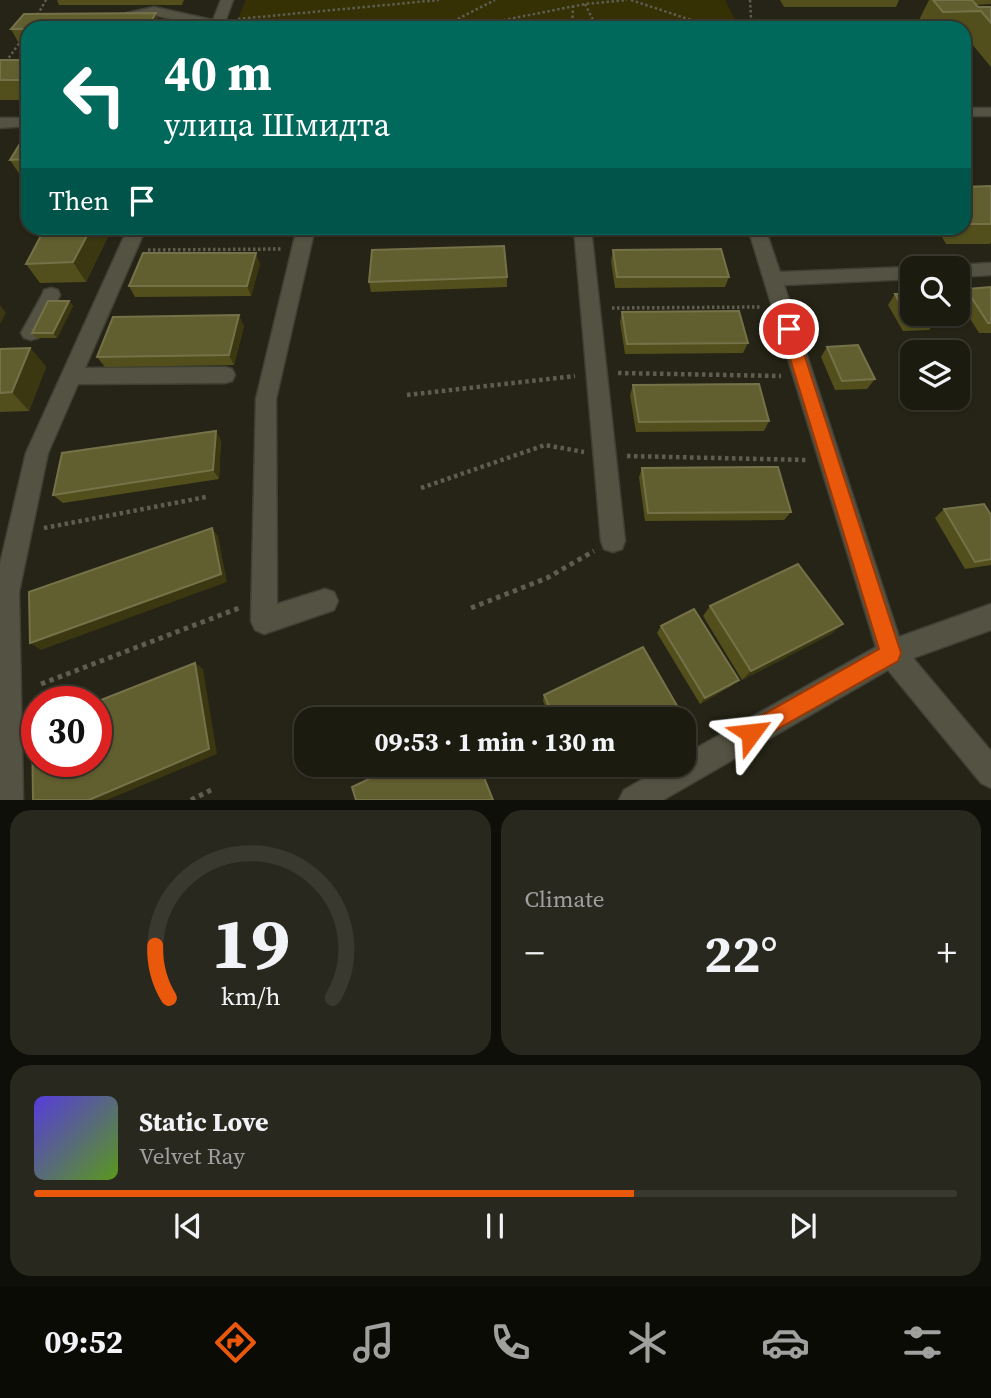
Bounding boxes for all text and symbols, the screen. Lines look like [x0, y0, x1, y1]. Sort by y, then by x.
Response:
text: 40 m [164, 39, 272, 106]
icon: left [49, 49, 140, 140]
text: улица Шмидта [164, 103, 390, 147]
icon: arrive [123, 182, 161, 220]
text: Then [49, 183, 109, 219]
map controls [900, 256, 970, 410]
button: search [900, 256, 970, 326]
pin [759, 299, 819, 359]
icon: arrive [770, 310, 808, 348]
button: layers [900, 340, 970, 410]
speed limit sign: 30 [21, 686, 112, 777]
position arrow [714, 696, 788, 770]
text: 09:53 · 1 min · 130 m [375, 724, 615, 760]
text: Climate [525, 883, 604, 915]
text: 19 [211, 894, 290, 993]
text: 22° [704, 918, 777, 989]
text: − [525, 927, 545, 979]
text: + [937, 927, 957, 979]
text: km/h [220, 979, 280, 1013]
text: Static Love [139, 1104, 268, 1140]
text: Velvet Ray [139, 1140, 245, 1172]
icon: previous [169, 1207, 207, 1245]
icon: pause [476, 1207, 514, 1245]
icon: next [784, 1207, 822, 1245]
icon: directions [211, 1318, 260, 1367]
icon: music [349, 1318, 398, 1367]
icon: phone [486, 1318, 535, 1367]
icon: climate [623, 1318, 672, 1367]
icon: car [761, 1318, 810, 1367]
icon: filters [898, 1318, 947, 1367]
text: 09:52 [44, 1320, 123, 1364]

